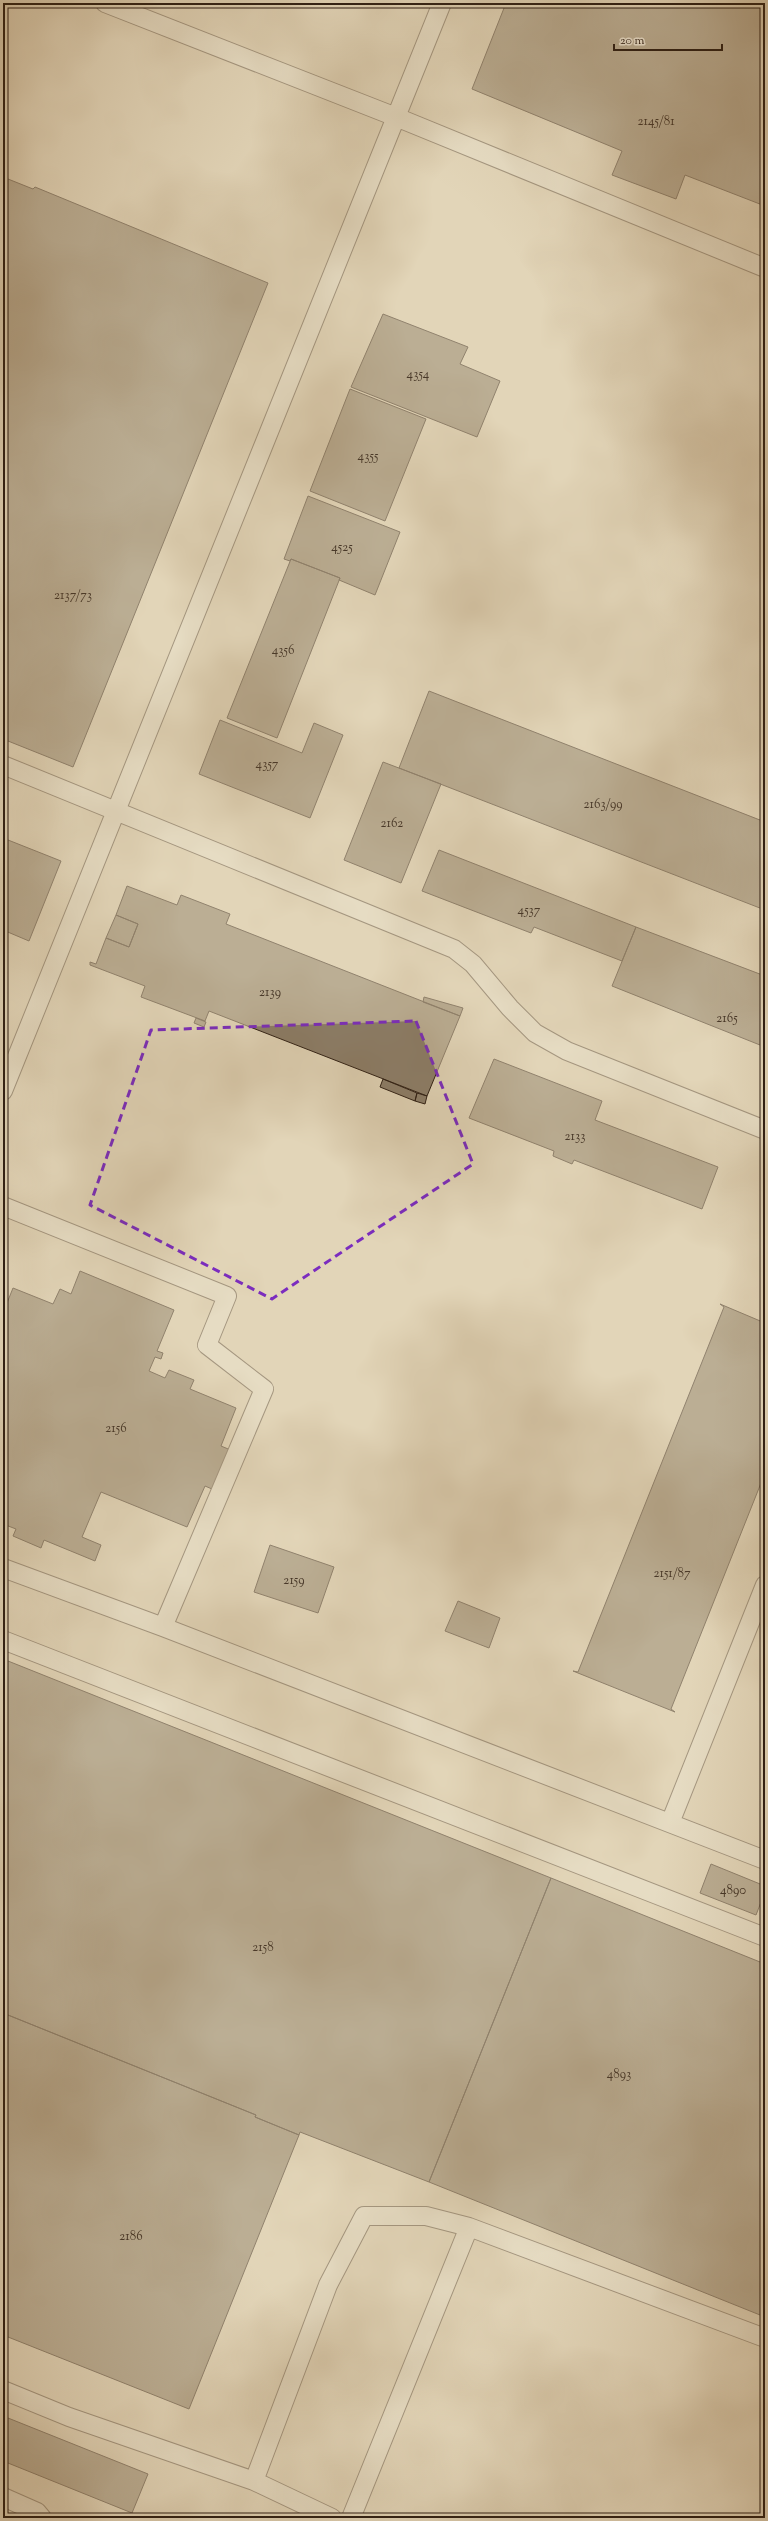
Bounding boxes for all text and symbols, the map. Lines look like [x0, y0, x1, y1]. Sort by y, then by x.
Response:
scale bar [614, 26, 722, 52]
text: 20 m [620, 32, 645, 50]
house number: 2145/81 [637, 113, 675, 131]
house number: 4354 [407, 366, 430, 384]
house number: 4355 [358, 448, 379, 466]
house number: 4525 [331, 539, 353, 557]
house number: 2137/73 [54, 587, 92, 605]
house number: 4356 [272, 642, 294, 660]
house number: 4357 [256, 756, 279, 774]
house number: 2163/99 [583, 796, 623, 814]
house number: 2162 [381, 815, 403, 833]
house number: 4537 [518, 902, 541, 920]
house number: 2139 [259, 984, 281, 1002]
house number: 2165 [716, 1010, 738, 1028]
house number: 2133 [564, 1128, 586, 1146]
house number: 2156 [105, 1420, 127, 1438]
house number: 2151/87 [653, 1565, 691, 1583]
house number: 2159 [283, 1572, 305, 1590]
house number: 4890 [720, 1882, 746, 1900]
house number: 2158 [252, 1939, 274, 1957]
house number: 4893 [607, 2066, 631, 2084]
house number: 2186 [119, 2228, 143, 2246]

